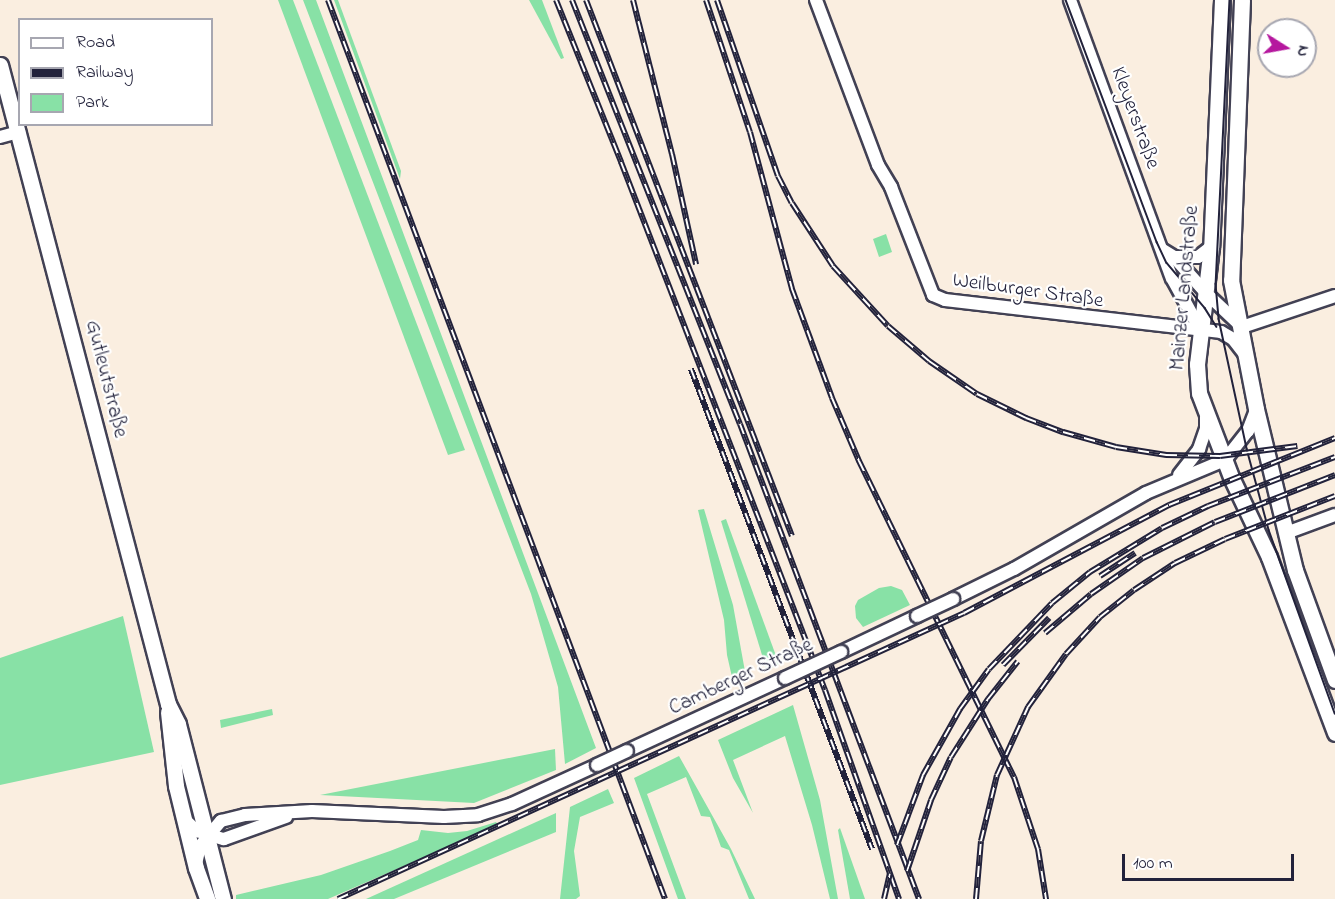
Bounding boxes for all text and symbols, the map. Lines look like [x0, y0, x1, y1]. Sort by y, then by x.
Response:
legend [18, 18, 213, 126]
north arrow [1257, 18, 1317, 78]
text: Road [76, 30, 115, 56]
text: N [1290, 43, 1316, 59]
text: Railway [76, 60, 133, 86]
street label: Kleyerstraße [1105, 64, 1165, 172]
text: Park [76, 90, 109, 116]
street label: Mainzer Landstraße [1165, 204, 1205, 372]
street label: Weilburger Straße [951, 268, 1105, 314]
street label: Gutleutstraße [79, 318, 133, 440]
street label: Camberger Straße [665, 633, 817, 721]
scale bar [1125, 842, 1298, 880]
text: 100 m [1133, 851, 1173, 877]

